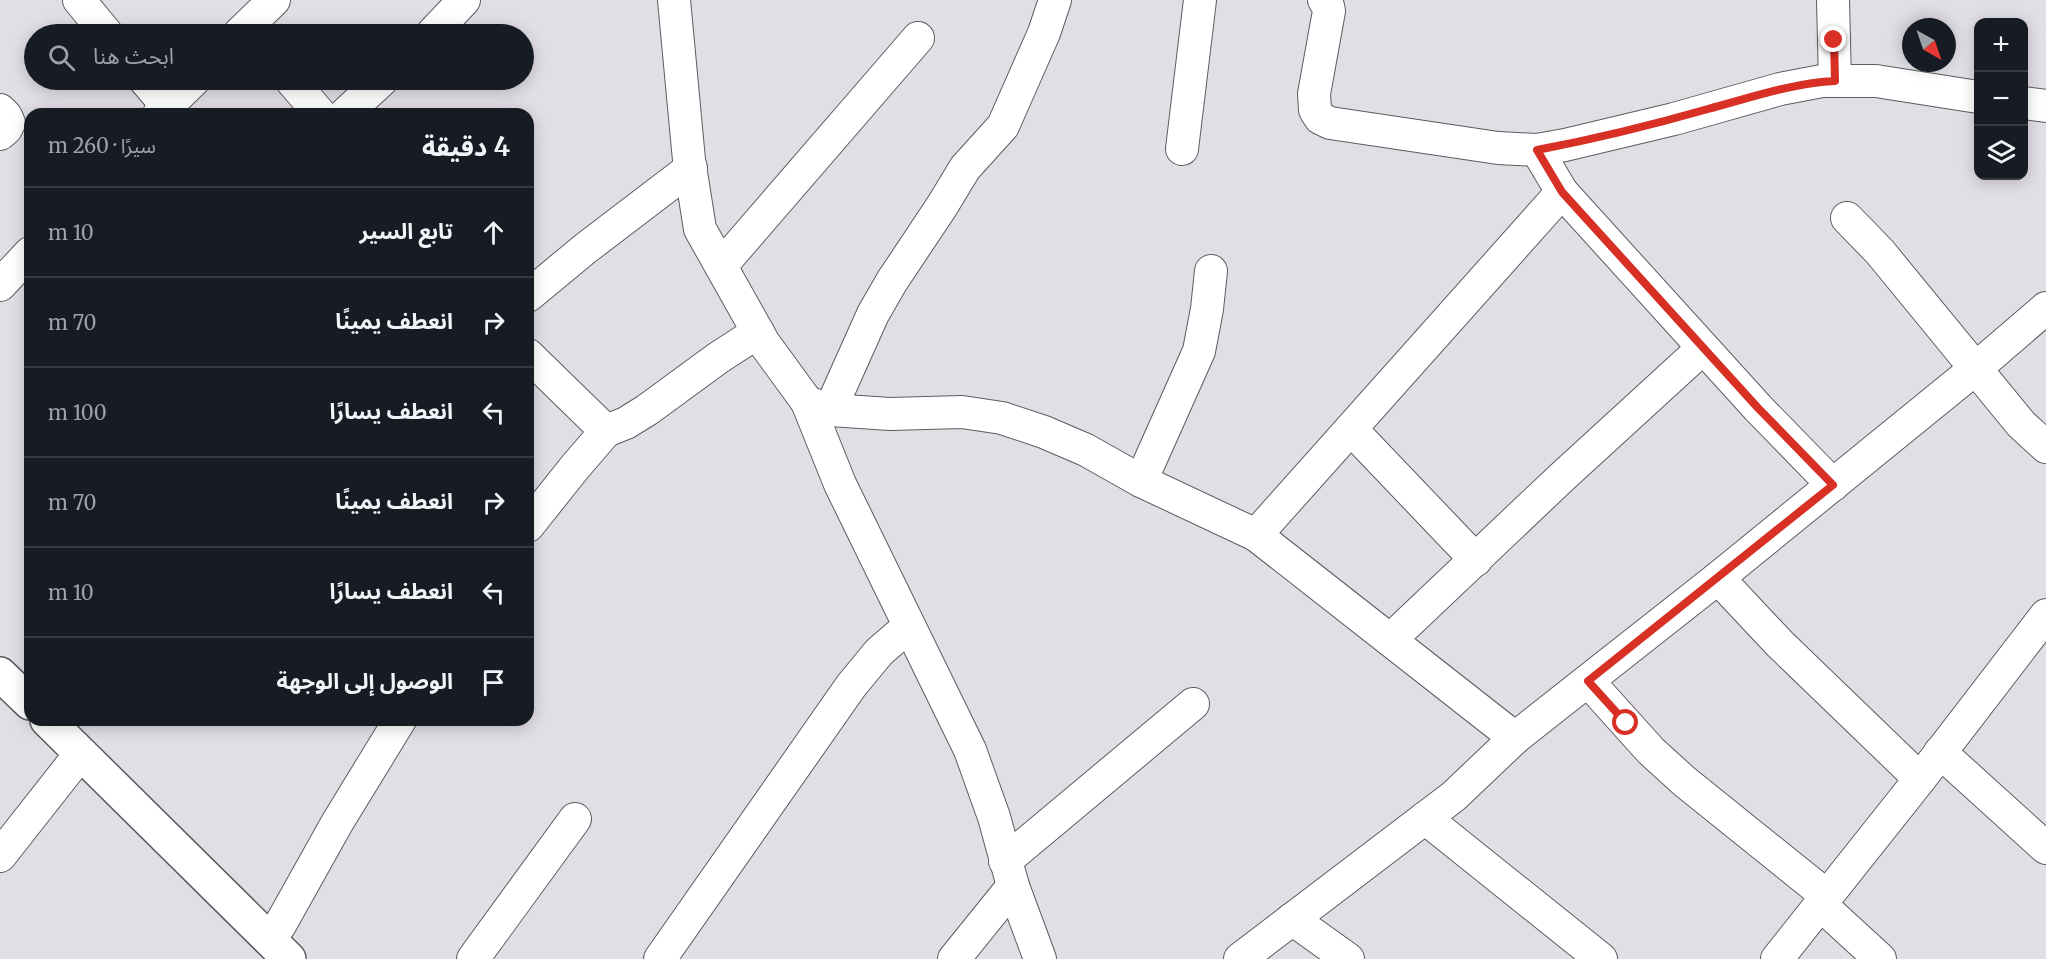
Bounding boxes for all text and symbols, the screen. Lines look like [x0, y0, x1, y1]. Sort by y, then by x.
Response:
north arrow [1902, 18, 1956, 72]
map controls [1974, 18, 2028, 180]
button: + [1974, 18, 2028, 72]
search box [24, 24, 534, 90]
route end [1820, 26, 1846, 52]
icon: search [45, 41, 78, 74]
text: ابحث هنا [93, 42, 174, 70]
button: − [1974, 72, 2028, 126]
button: layers [1974, 126, 2028, 180]
text: 4 دقيقة [422, 130, 510, 163]
text: سيرًا · 260 m [48, 133, 156, 158]
icon: ahead [477, 216, 510, 249]
text: تابع السير [360, 217, 453, 245]
text: 10 m [48, 220, 94, 245]
icon: right [477, 306, 510, 339]
text: انعطف يمينًا [335, 307, 453, 335]
text: 70 m [48, 310, 96, 335]
icon: left [477, 396, 510, 429]
text: انعطف يسارًا [330, 397, 453, 425]
text: 100 m [48, 400, 107, 425]
icon: right [477, 486, 510, 519]
text: انعطف يمينًا [335, 487, 453, 515]
text: 70 m [48, 490, 96, 515]
icon: left [477, 576, 510, 609]
text: انعطف يسارًا [330, 577, 453, 605]
text: 10 m [48, 580, 94, 605]
icon: arrive [477, 666, 510, 699]
text: الوصول إلى الوجهة [276, 667, 453, 695]
route start [1612, 709, 1638, 735]

